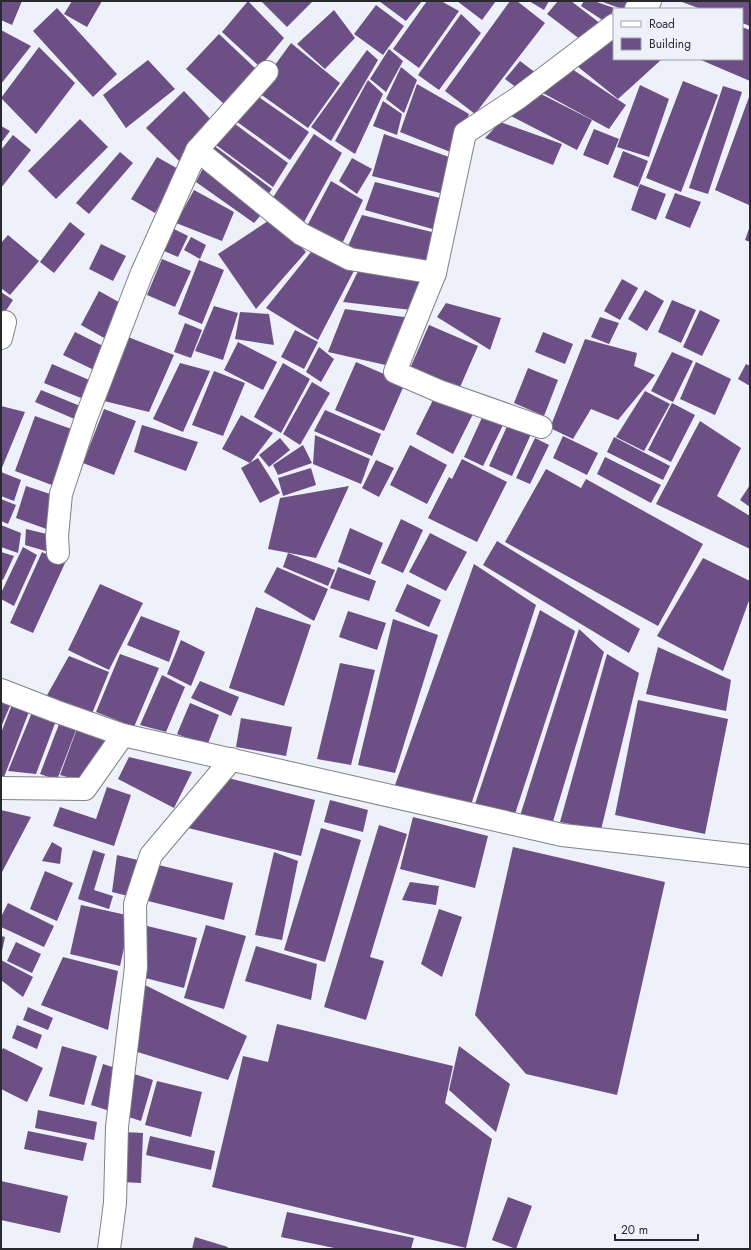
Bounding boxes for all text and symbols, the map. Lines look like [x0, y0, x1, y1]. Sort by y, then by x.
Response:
legend [613, 8, 743, 60]
text: Road [649, 15, 675, 33]
text: Building [649, 35, 691, 53]
scale bar [615, 1216, 698, 1242]
text: 20 m [621, 1221, 648, 1239]

